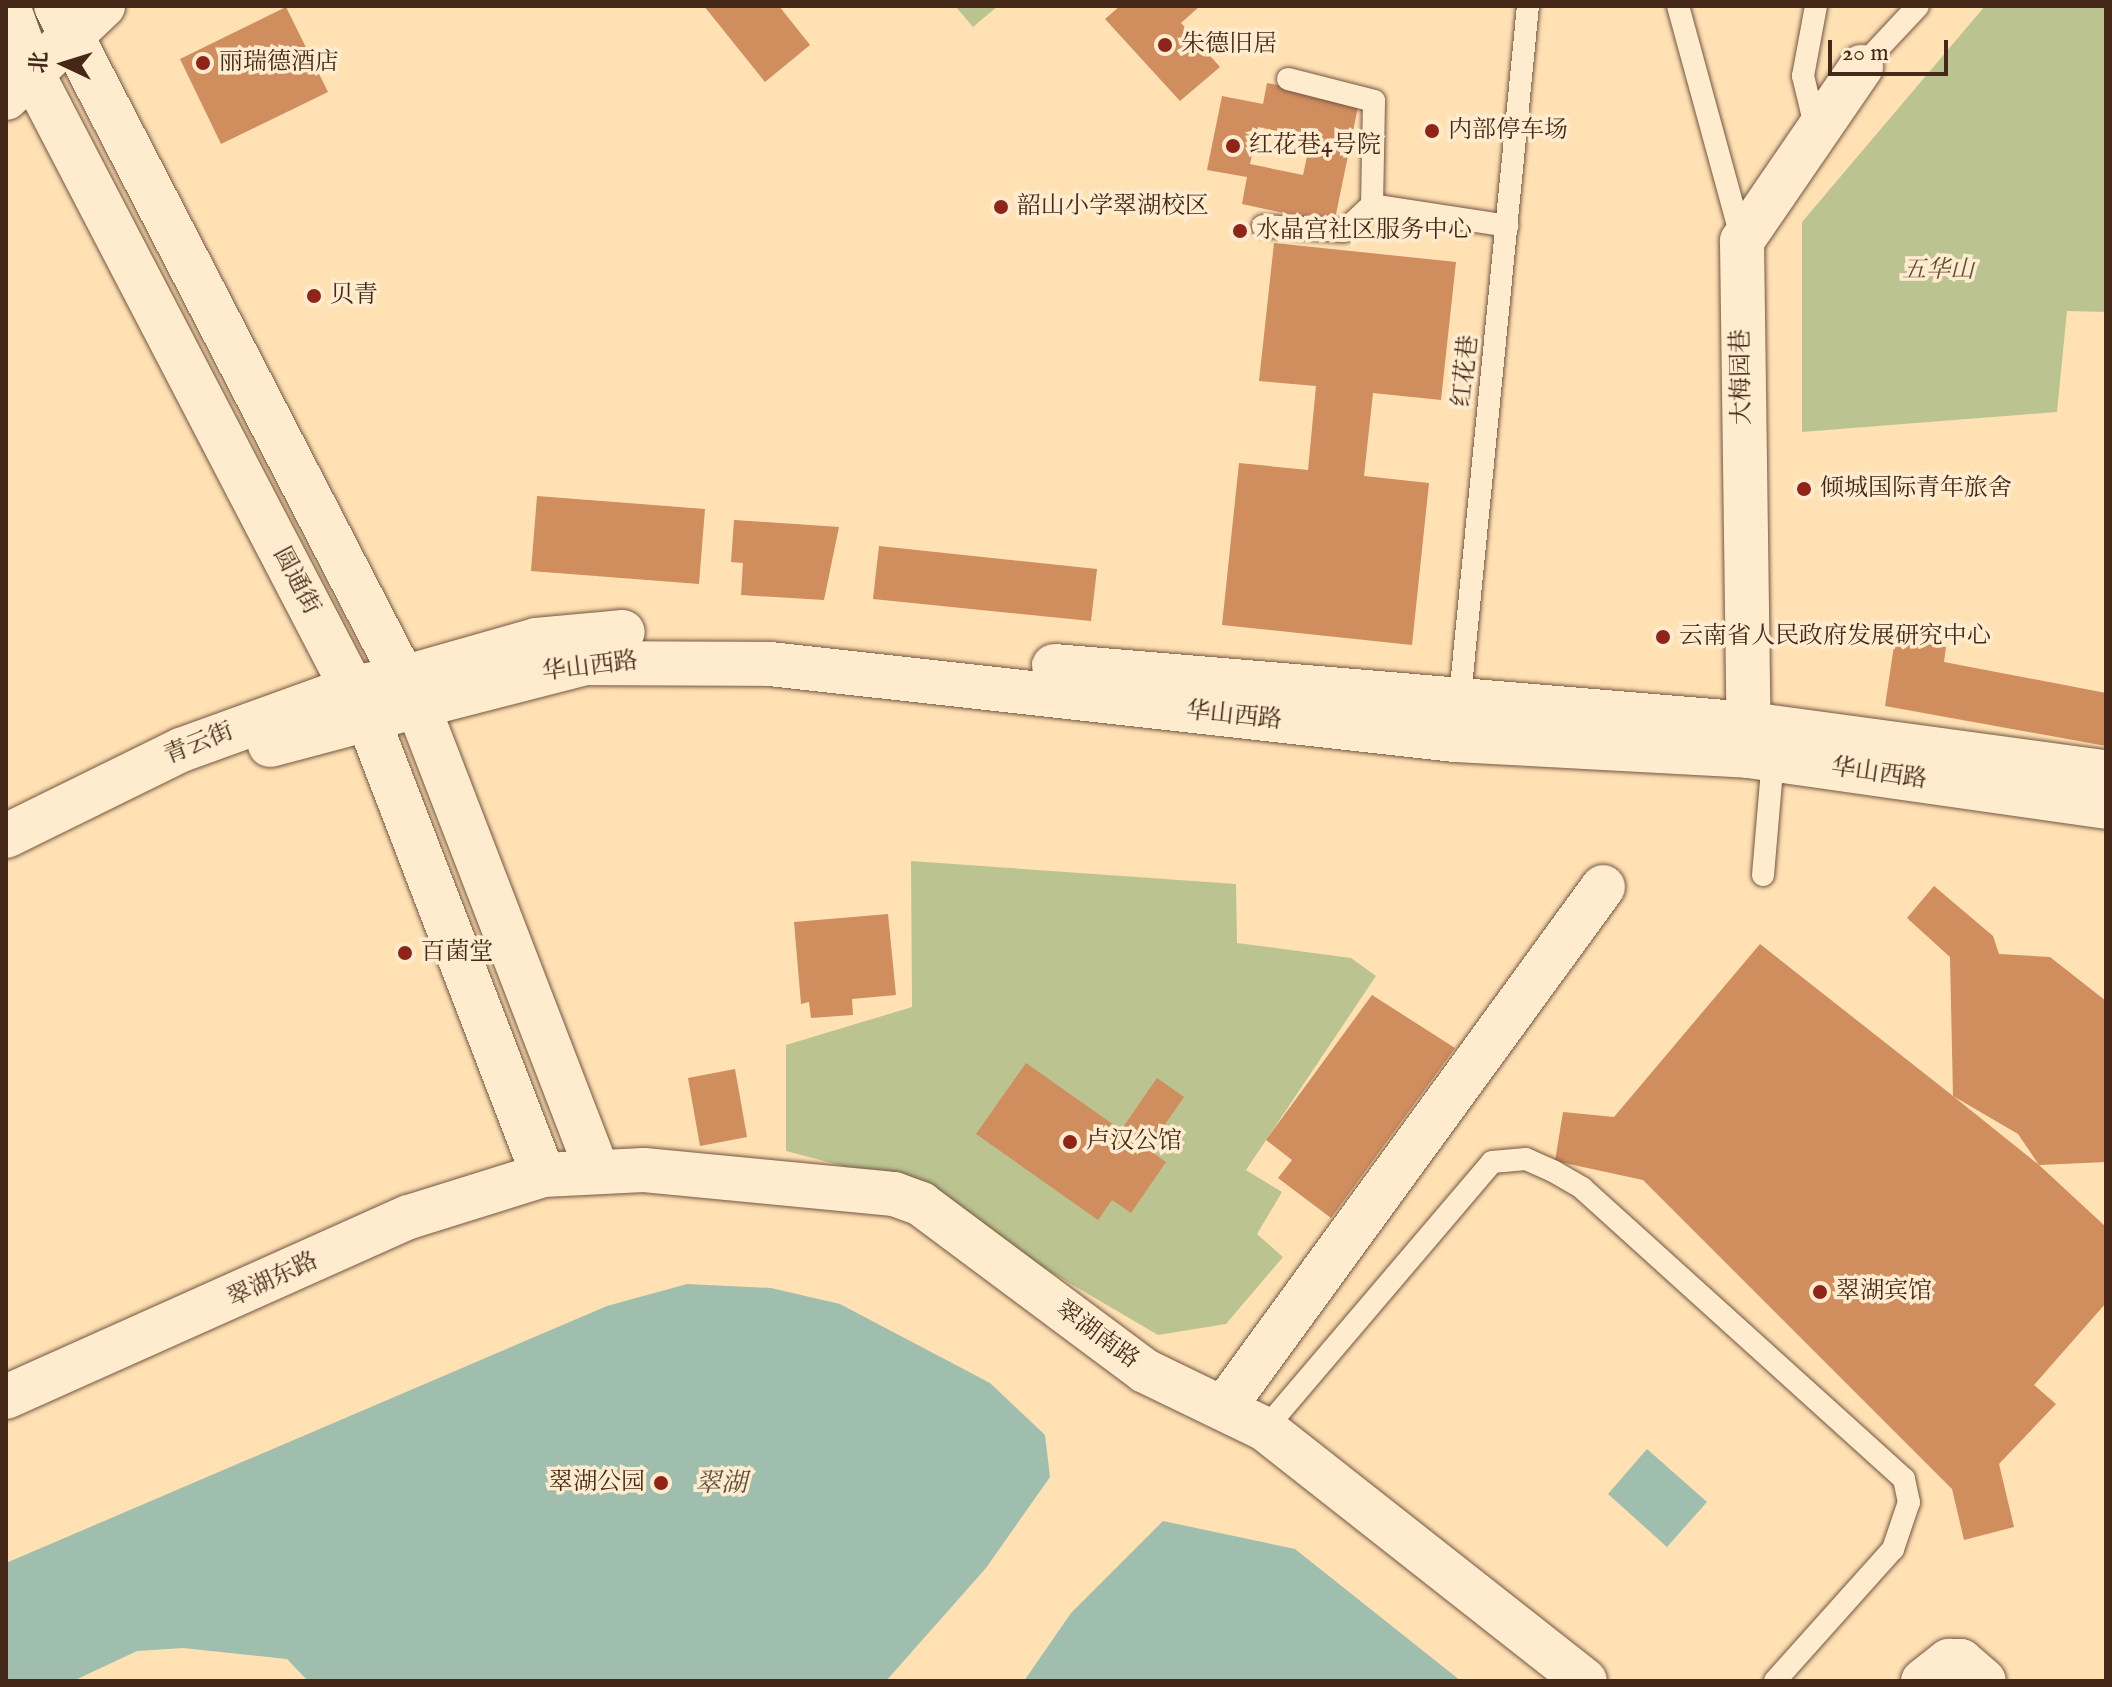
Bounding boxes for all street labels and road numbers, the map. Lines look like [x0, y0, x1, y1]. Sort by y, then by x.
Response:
street label: 大梅园巷 [1727, 329, 1757, 425]
street label: 红花巷 [1448, 334, 1484, 408]
street label: 圆通街 [266, 542, 326, 620]
street label: 华山西路 [541, 647, 639, 687]
street label: 华山西路 [1185, 697, 1283, 735]
street label: 青云街 [160, 717, 238, 771]
street label: 华山西路 [1829, 753, 1929, 795]
street label: 翠湖东路 [223, 1247, 323, 1313]
street label: 翠湖南路 [1050, 1295, 1144, 1375]

